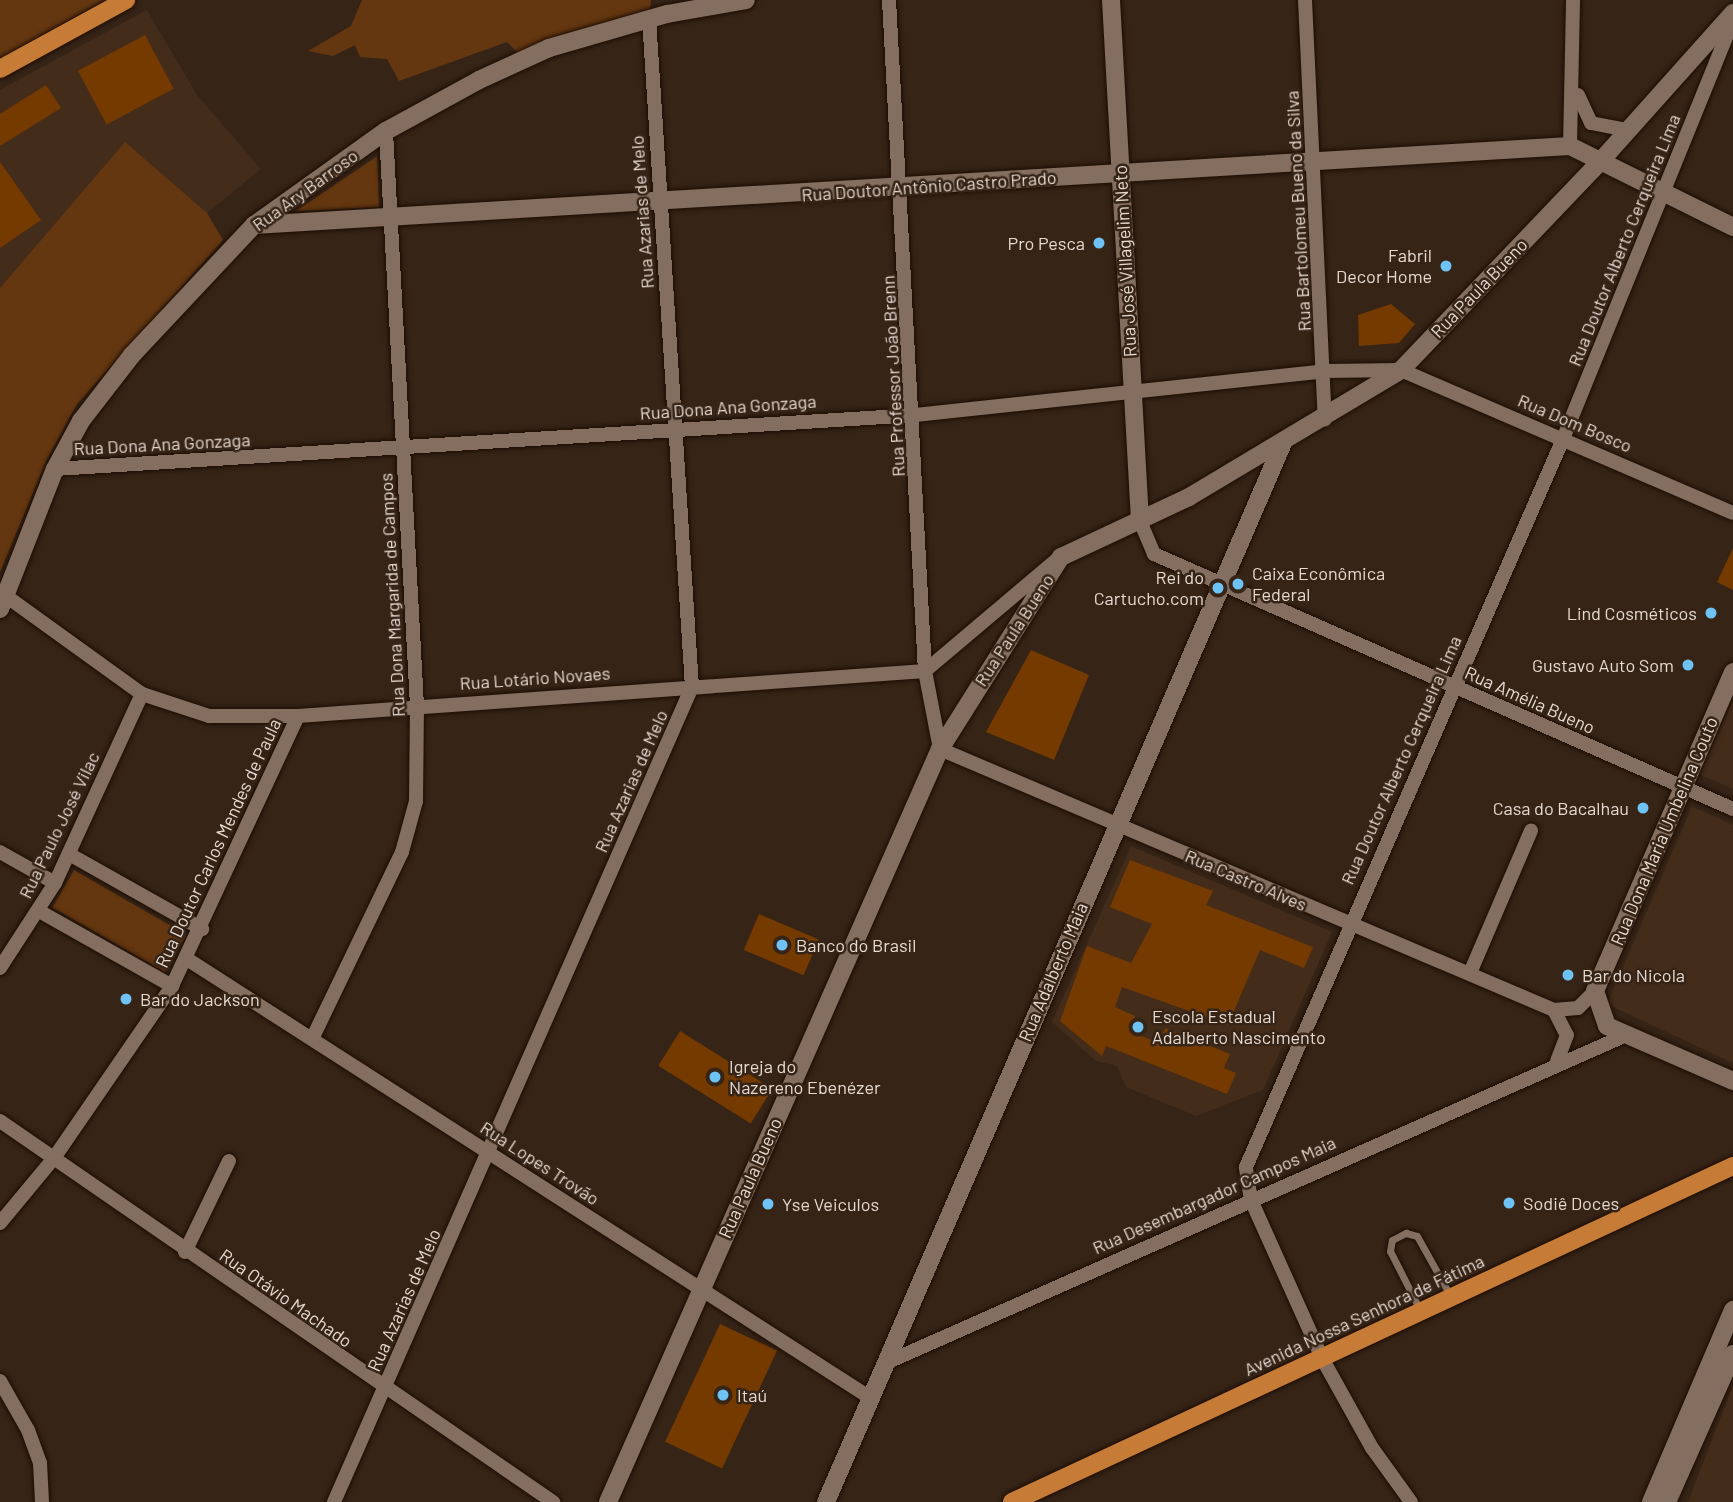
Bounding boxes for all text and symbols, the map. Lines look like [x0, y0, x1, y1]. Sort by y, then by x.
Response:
street label: Rua Bartolomeu Bueno da Silva [1281, 90, 1315, 332]
street label: Rua Doutor Alberto Cerqueira Lima [1563, 111, 1685, 369]
street label: Rua Azarias de Melo [626, 135, 658, 289]
street label: Rua Ary Barroso [248, 145, 362, 235]
street label: Rua José Villagelim Neto [1109, 164, 1141, 358]
street label: Rua Doutor Antônio Castro Prado [801, 166, 1057, 206]
place label: Pro Pesca [1007, 232, 1085, 254]
street label: Rua Paula Bueno [1426, 234, 1532, 342]
marker: Pro Pesca [1091, 235, 1107, 251]
place label: Fabril Decor Home [1336, 245, 1432, 288]
marker: Fabril Decor Home [1438, 258, 1454, 274]
street label: Rua Professor João Brenn [877, 275, 909, 477]
street label: Rua Dom Bosco [1515, 389, 1635, 457]
street label: Rua Dona Ana Gonzaga [639, 390, 817, 424]
street label: Rua Dona Ana Gonzaga [73, 429, 251, 459]
street label: Rua Dona Margarida de Campos [375, 473, 409, 717]
place label: Caixa Econômica Federal [1252, 563, 1385, 606]
place label: Rei do Cartucho.com [1094, 567, 1204, 610]
street label: Rua Paula Bueno [970, 570, 1058, 690]
marker: Caixa Econômica Federal [1230, 576, 1246, 592]
marker: Rei do Cartucho.com [1210, 580, 1226, 596]
place label: Lind Cosméticos [1567, 602, 1697, 624]
marker: Lind Cosméticos [1703, 605, 1719, 621]
street label: Rua Doutor Alberto Cerqueira Lima [1336, 632, 1466, 888]
place label: Gustavo Auto Som [1532, 654, 1674, 676]
marker: Gustavo Auto Som [1680, 657, 1696, 673]
street label: Rua Lotário Novaes [459, 662, 611, 694]
street label: Rua Amélia Bueno [1462, 662, 1598, 738]
street label: Rua Azarias de Melo [590, 706, 672, 856]
street label: Rua Dona Maria Umbelina Couto [1606, 713, 1722, 949]
street label: Rua Doutor Carlos Mendes de Paula [151, 715, 285, 971]
street label: Rua Paulo José Vilac [14, 748, 104, 902]
place label: Casa do Bacalhau [1493, 797, 1629, 819]
marker: Casa do Bacalhau [1635, 800, 1651, 816]
street label: Rua Castro Alves [1182, 845, 1310, 915]
street label: Rua Adalberto Maia [1014, 899, 1092, 1045]
place label: Banco do Brasil [796, 934, 916, 956]
marker: Banco do Brasil [774, 937, 790, 953]
place label: Bar do Nicola [1582, 964, 1685, 986]
marker: Bar do Nicola [1560, 967, 1576, 983]
place label: Bar do Jackson [140, 988, 260, 1010]
marker: Bar do Jackson [118, 991, 134, 1007]
place label: Escola Estadual Adalberto Nascimento [1152, 1006, 1326, 1048]
marker: Escola Estadual Adalberto Nascimento [1130, 1019, 1146, 1035]
place label: Igreja do Nazereno Ebenézer [729, 1056, 881, 1098]
marker: Igreja do Nazereno Ebenézer [707, 1069, 723, 1085]
street label: Rua Paula Bueno [714, 1114, 786, 1242]
street label: Rua Lopes Trovão [476, 1117, 604, 1209]
street label: Rua Desembargador Campos Maia [1089, 1131, 1339, 1259]
place label: Sodiê Doces [1523, 1192, 1619, 1214]
place label: Yse Veiculos [782, 1193, 879, 1215]
marker: Sodiê Doces [1501, 1195, 1517, 1211]
marker: Yse Veiculos [760, 1196, 776, 1212]
street label: Rua Azarias de Melo [363, 1225, 445, 1375]
street label: Rua Otávio Machado [216, 1244, 356, 1352]
street label: Avenida Nossa Senhora de Fátima [1240, 1250, 1488, 1380]
place label: Itaú [737, 1384, 767, 1406]
marker: Itaú [715, 1387, 731, 1403]

